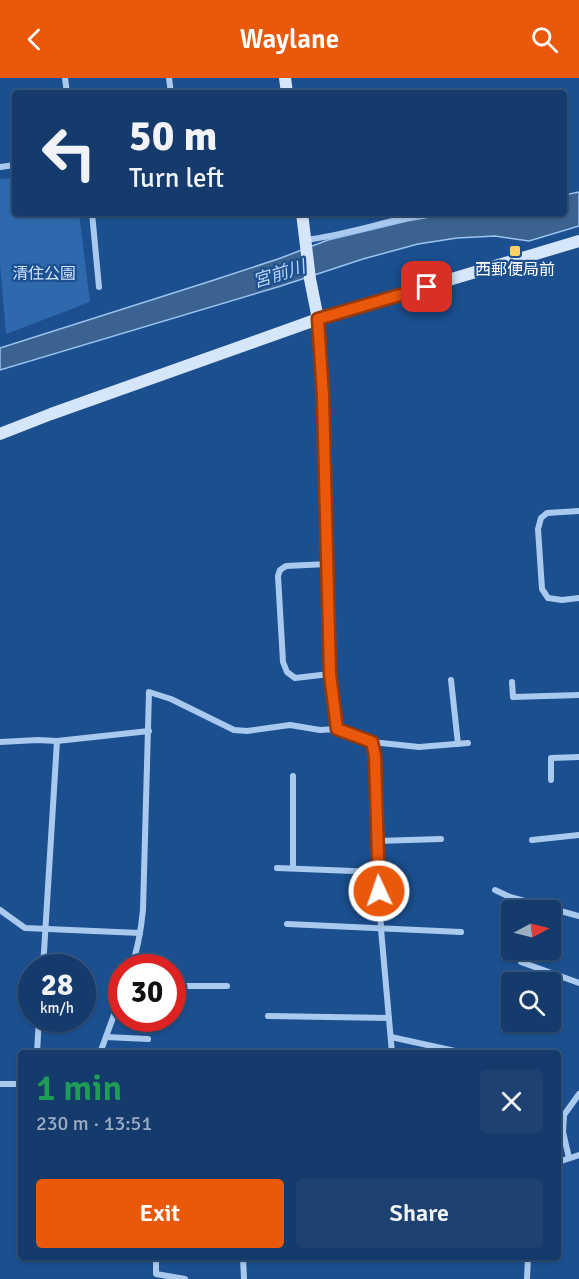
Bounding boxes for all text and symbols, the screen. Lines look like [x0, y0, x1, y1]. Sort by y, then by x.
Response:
icon: back [18, 23, 51, 56]
text: Waylane [240, 23, 339, 56]
icon: search [528, 23, 561, 56]
text: 50 m [129, 111, 218, 162]
icon: left [30, 114, 108, 192]
text: Turn left [129, 162, 224, 195]
marker: 西郵便局前 [508, 244, 522, 258]
water label: 宮前川 [250, 255, 310, 292]
place label: 西郵便局前 [475, 260, 555, 280]
pin [401, 261, 452, 312]
park label: 清住公園 [12, 264, 76, 284]
icon: arrive [410, 270, 443, 303]
position arrow [347, 859, 411, 923]
north arrow [501, 900, 561, 960]
map controls [501, 900, 561, 1032]
speed limit sign: 30 [108, 954, 186, 1032]
text: 28 [41, 967, 73, 1004]
button: search [501, 972, 561, 1032]
text: km/h [40, 999, 74, 1017]
text: 1 min [36, 1066, 122, 1111]
button: close [480, 1070, 543, 1133]
text: 230 m · 13:51 [36, 1111, 152, 1136]
button: Exit [36, 1179, 284, 1248]
button: Share [296, 1179, 543, 1248]

